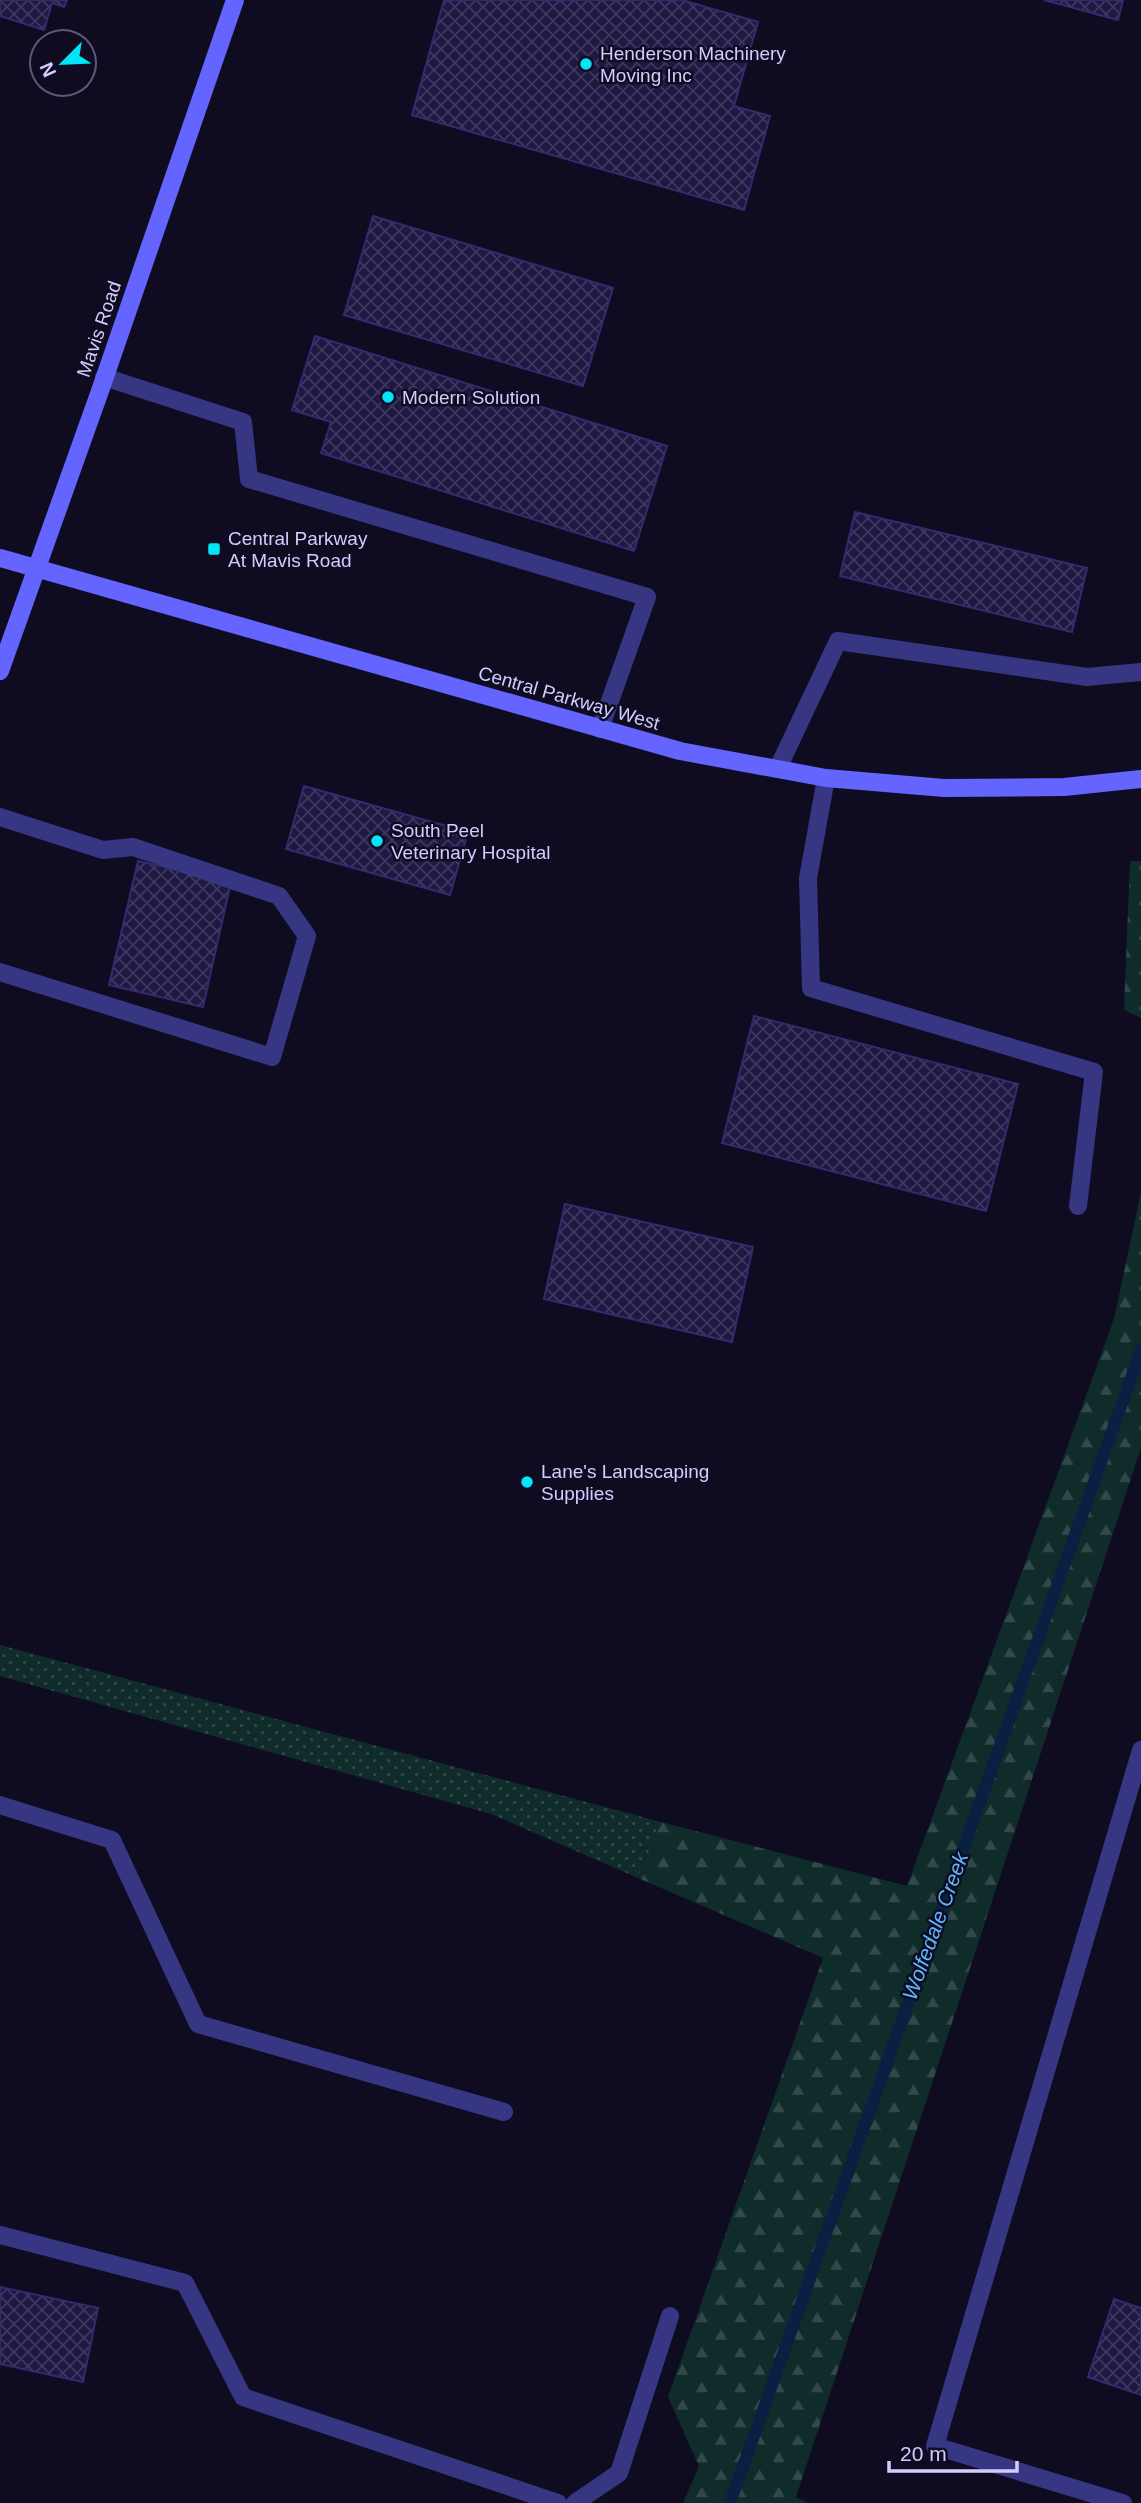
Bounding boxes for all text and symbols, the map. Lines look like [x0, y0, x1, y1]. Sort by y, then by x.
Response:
north arrow [28, 28, 98, 98]
place label: Henderson Machinery Moving Inc [600, 43, 786, 86]
marker: Henderson Machinery Moving Inc [578, 56, 594, 72]
text: N [36, 59, 60, 80]
street label: Mavis Road [73, 278, 125, 380]
place label: Modern Solution [402, 387, 540, 408]
marker: Modern Solution [380, 389, 396, 405]
place label: Central Parkway At Mavis Road [228, 528, 368, 571]
marker: Central Parkway At Mavis Road [206, 541, 222, 557]
street label: Central Parkway West [476, 662, 663, 734]
place label: South Peel Veterinary Hospital [391, 820, 550, 863]
marker: South Peel Veterinary Hospital [369, 833, 385, 849]
place label: Lane's Landscaping Supplies [541, 1461, 709, 1504]
marker: Lane's Landscaping Supplies [519, 1474, 535, 1490]
water label: Wolfedale Creek [898, 1848, 973, 2003]
scale bar [889, 2430, 1017, 2474]
text: 20 m [900, 2442, 947, 2465]

